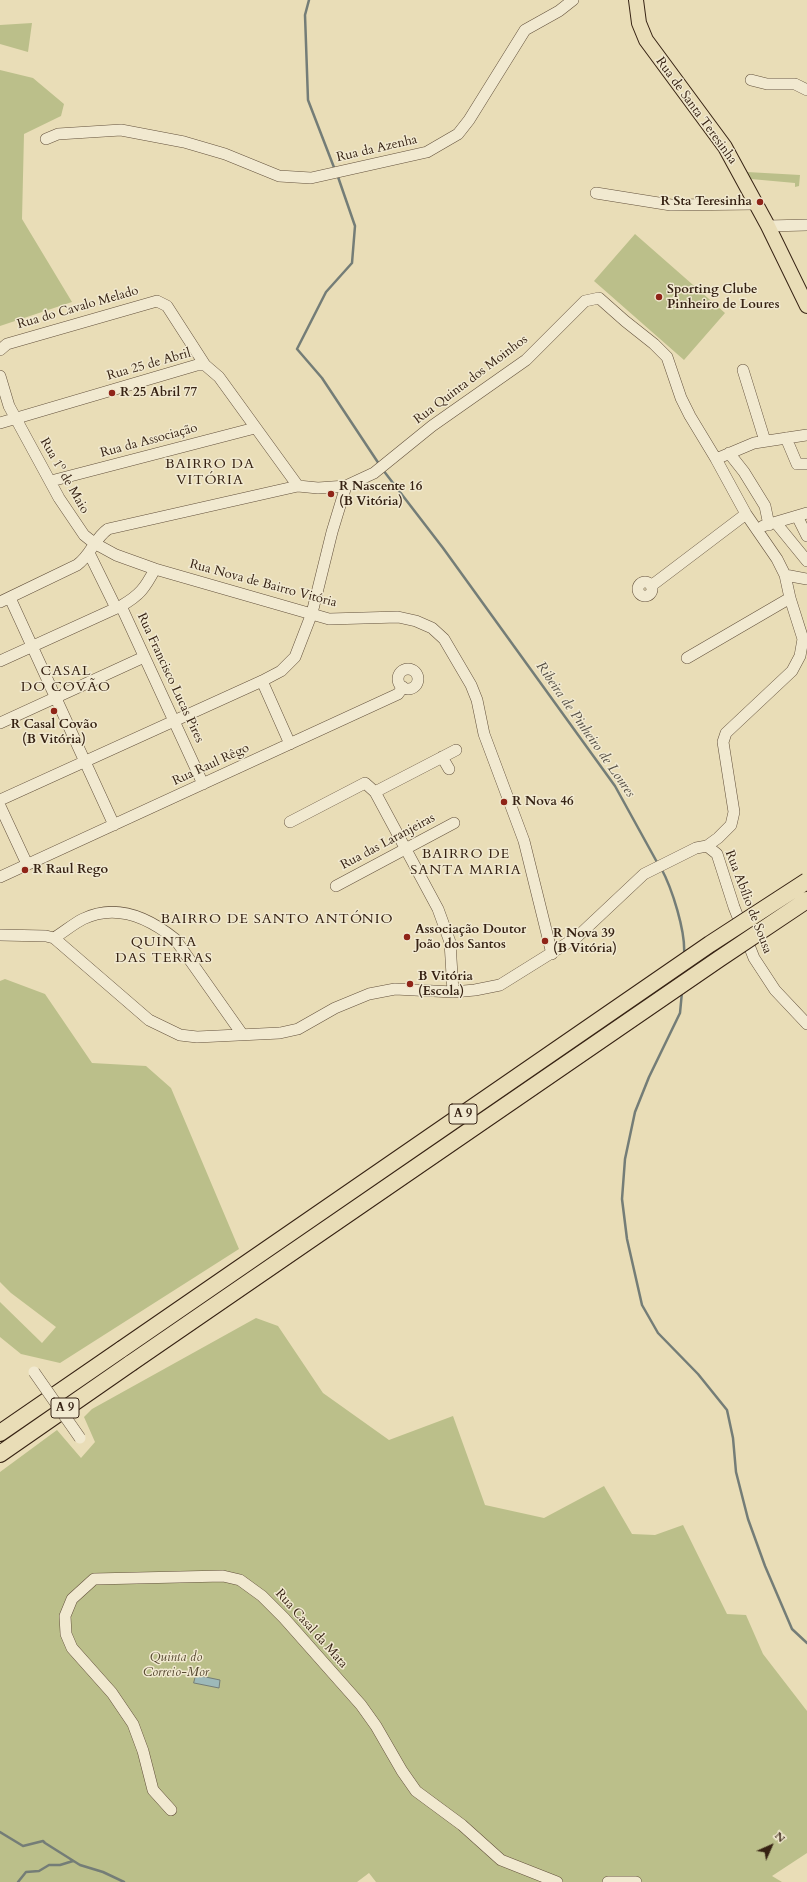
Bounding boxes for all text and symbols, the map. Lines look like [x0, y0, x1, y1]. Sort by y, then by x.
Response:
street label: Rua de Santa Teresinha [652, 54, 740, 168]
street label: Rua da Azenha [335, 132, 419, 166]
place label: R Sta Teresinha [661, 194, 752, 210]
marker: R Sta Teresinha [755, 197, 765, 207]
place label: Sporting Clube Pinheiro de Loures [667, 282, 780, 313]
street label: Rua do Cavalo Melado [16, 283, 140, 333]
marker: Sporting Clube Pinheiro de Loures [654, 292, 664, 302]
street label: Rua Quinta dos Moinhos [411, 332, 531, 428]
street label: Rua 25 de Abril [105, 346, 193, 384]
place label: R 25 Abril 77 [120, 385, 197, 401]
marker: R 25 Abril 77 [107, 388, 117, 398]
street label: Rua da Associação [99, 421, 199, 461]
street label: Rua 1º de Maio [36, 435, 92, 517]
district label: BAIRRO DA VITÓRIA [165, 457, 255, 490]
place label: R Nascente 16 (B Vitória) [339, 479, 422, 510]
marker: R Nascente 16 (B Vitória) [326, 489, 336, 499]
street label: Rua Nova de Bairro Vitória [188, 557, 338, 611]
street label: Rua Francisco Lucas Pires [133, 611, 207, 745]
water label: Ribeira de Pinheiro de Loures [532, 659, 638, 801]
district label: CASAL DO COVÃO [21, 664, 111, 696]
marker: R Casal Covão (B Vitória) [49, 706, 59, 716]
place label: R Casal Covão (B Vitória) [11, 717, 97, 748]
street label: Rua Raul Rêgo [170, 740, 252, 790]
place label: R Nova 46 [512, 794, 574, 810]
marker: R Nova 46 [499, 797, 509, 807]
street label: Rua das Laranjeiras [338, 811, 438, 873]
district label: BAIRRO DE SANTA MARIA [410, 847, 522, 880]
street label: Rua Abílio de Sousa [721, 848, 775, 956]
place label: R Raul Rego [33, 862, 108, 878]
marker: R Raul Rego [20, 865, 30, 875]
district label: BAIRRO DE SANTO ANTÓNIO [160, 912, 394, 928]
place label: Associação Doutor João dos Santos [415, 922, 526, 953]
place label: R Nova 39 (B Vitória) [553, 926, 617, 957]
marker: Associação Doutor João dos Santos [402, 932, 412, 942]
district label: QUINTA DAS TERRAS [115, 935, 213, 968]
marker: R Nova 39 (B Vitória) [540, 936, 550, 946]
place label: B Vitória (Escola) [418, 969, 473, 1000]
marker: B Vitória (Escola) [405, 979, 415, 989]
road number: A 9 [449, 1104, 477, 1124]
road number: A 9 [51, 1398, 79, 1418]
street label: Rua Casal da Mata [271, 1586, 351, 1672]
park label: Quinta do Correio-Mor [143, 1650, 209, 1681]
north arrow [751, 1826, 791, 1866]
text: N [771, 1828, 789, 1846]

